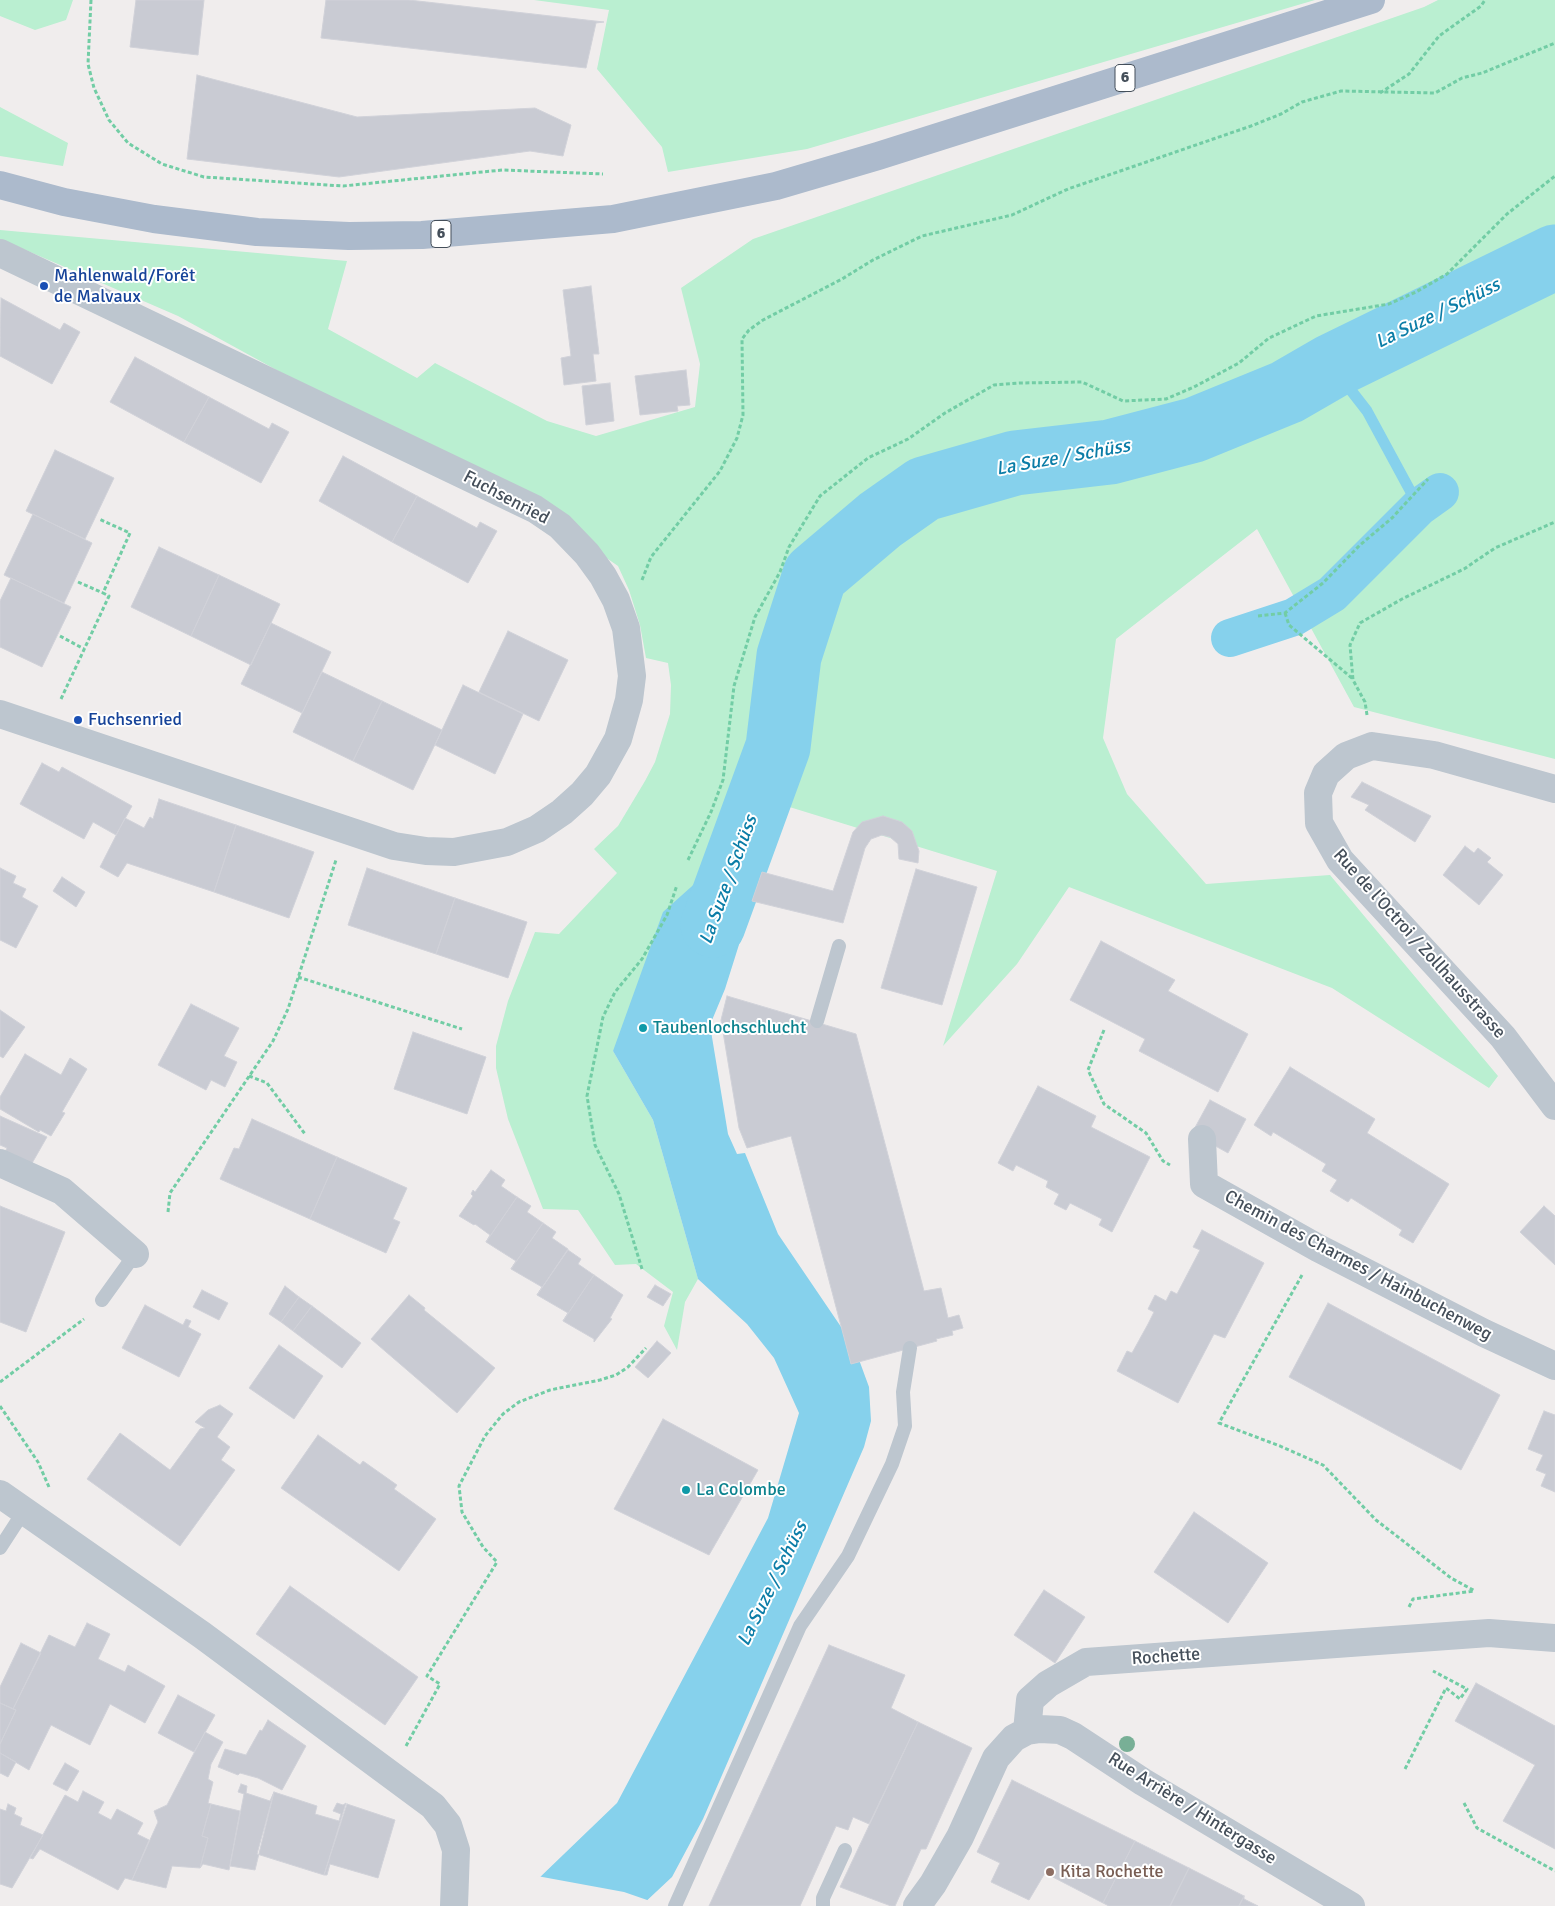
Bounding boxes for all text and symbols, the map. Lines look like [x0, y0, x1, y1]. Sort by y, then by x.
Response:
road number: 6 [1115, 64, 1135, 92]
road number: 6 [431, 220, 451, 248]
place label: Mahlenwald/Forêt de Malvaux [54, 265, 195, 308]
water label: La Suze / Schüss [1372, 274, 1504, 354]
marker: Mahlenwald/Forêt de Malvaux [38, 280, 50, 292]
water label: La Suze / Schüss [994, 435, 1132, 481]
street label: Fuchsenried [459, 466, 553, 530]
place label: Fuchsenried [88, 709, 182, 731]
marker: Fuchsenried [72, 714, 84, 726]
water label: La Suze / Schüss [695, 812, 763, 948]
street label: Rue de l'Octroi / Zollhausstrasse [1328, 845, 1510, 1043]
place label: Taubenlochschlucht [653, 1017, 806, 1039]
marker: Taubenlochschlucht [637, 1022, 649, 1034]
street label: Chemin des Charmes / Hainbuchenweg [1221, 1186, 1495, 1346]
place label: La Colombe [696, 1479, 786, 1501]
marker: La Colombe [680, 1484, 692, 1496]
water label: La Suze / Schüss [733, 1518, 813, 1650]
street label: Rochette [1131, 1644, 1201, 1670]
street label: Rue Arrière / Hintergasse [1104, 1748, 1280, 1870]
place label: Kita Rochette [1060, 1861, 1164, 1883]
marker: Kita Rochette [1044, 1866, 1056, 1878]

